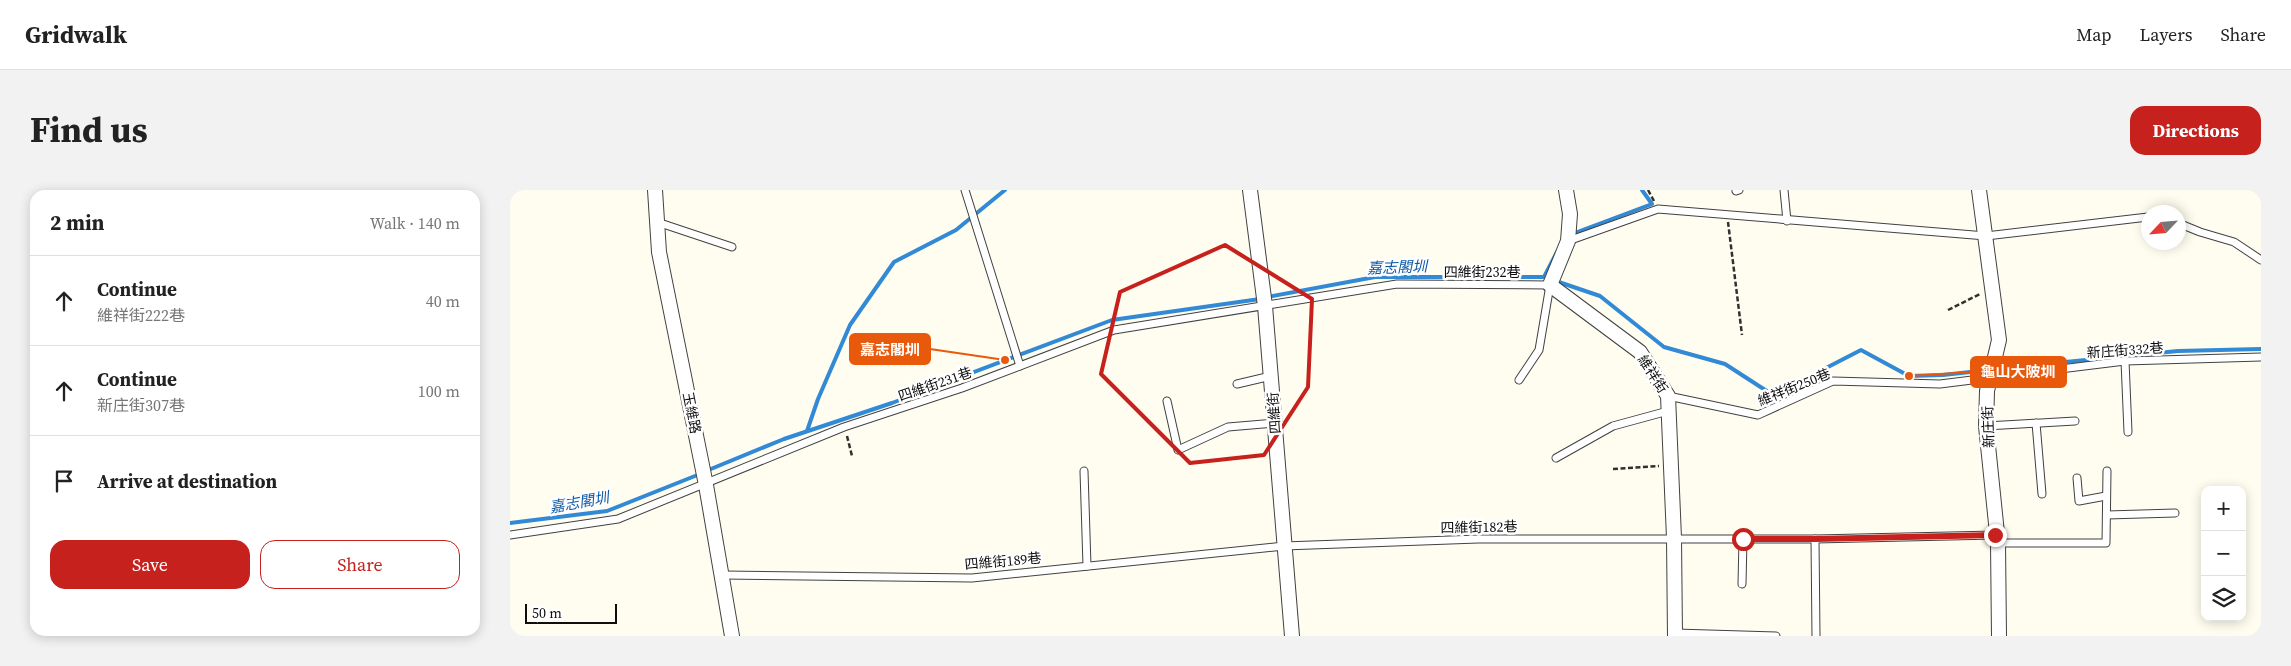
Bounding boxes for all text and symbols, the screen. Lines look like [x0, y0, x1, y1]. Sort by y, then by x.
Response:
text: Gridwalk [25, 18, 127, 51]
text: Map [2076, 22, 2111, 47]
text: Layers [2139, 22, 2192, 47]
text: Share [2220, 22, 2266, 47]
text: Find us [30, 106, 148, 154]
button: Directions [2130, 106, 2261, 155]
north arrow [2141, 205, 2186, 250]
text: 2 min [50, 208, 105, 237]
text: Walk · 140 m [370, 212, 460, 234]
water label: 嘉志閣圳 [1367, 255, 1429, 279]
street label: 四維街232巷 [1444, 262, 1521, 282]
text: Continue [97, 276, 177, 302]
icon: ahead [50, 287, 78, 315]
text: 40 m [426, 290, 460, 312]
text: 維祥街222巷 [97, 304, 185, 326]
callout: 嘉志閣圳 [850, 334, 930, 364]
street label: 新庄街332巷 [2086, 337, 2164, 363]
text: 嘉志閣圳 [860, 339, 920, 360]
street label: 維祥街 [1633, 351, 1673, 397]
callout: 龜山大陂圳 [1971, 357, 2066, 387]
text: 龜山大陂圳 [1980, 361, 2056, 382]
street label: 四維街231巷 [895, 362, 975, 406]
street label: 維祥街250巷 [1755, 363, 1833, 411]
text: Continue [97, 366, 177, 392]
icon: ahead [50, 377, 78, 405]
text: 100 m [418, 380, 460, 402]
street label: 玉維路 [678, 390, 706, 436]
street label: 四維街 [1263, 391, 1285, 435]
text: 新庄街307巷 [97, 394, 185, 416]
street label: 新庄街 [1977, 406, 1999, 448]
icon: arrive [50, 467, 78, 495]
text: Arrive at destination [97, 468, 277, 494]
water label: 嘉志閣圳 [548, 486, 612, 518]
map controls [2201, 486, 2246, 621]
button: + [2201, 486, 2246, 531]
street label: 四維街182巷 [1440, 516, 1518, 538]
route end [1984, 524, 2007, 547]
route start [1732, 528, 1755, 551]
button: − [2201, 531, 2246, 576]
button: Save [50, 540, 250, 589]
button: Share [260, 540, 460, 589]
street label: 四維街189巷 [964, 548, 1042, 574]
button: layers [2201, 576, 2246, 621]
scale bar [525, 601, 618, 624]
text: 50 m [532, 603, 562, 623]

